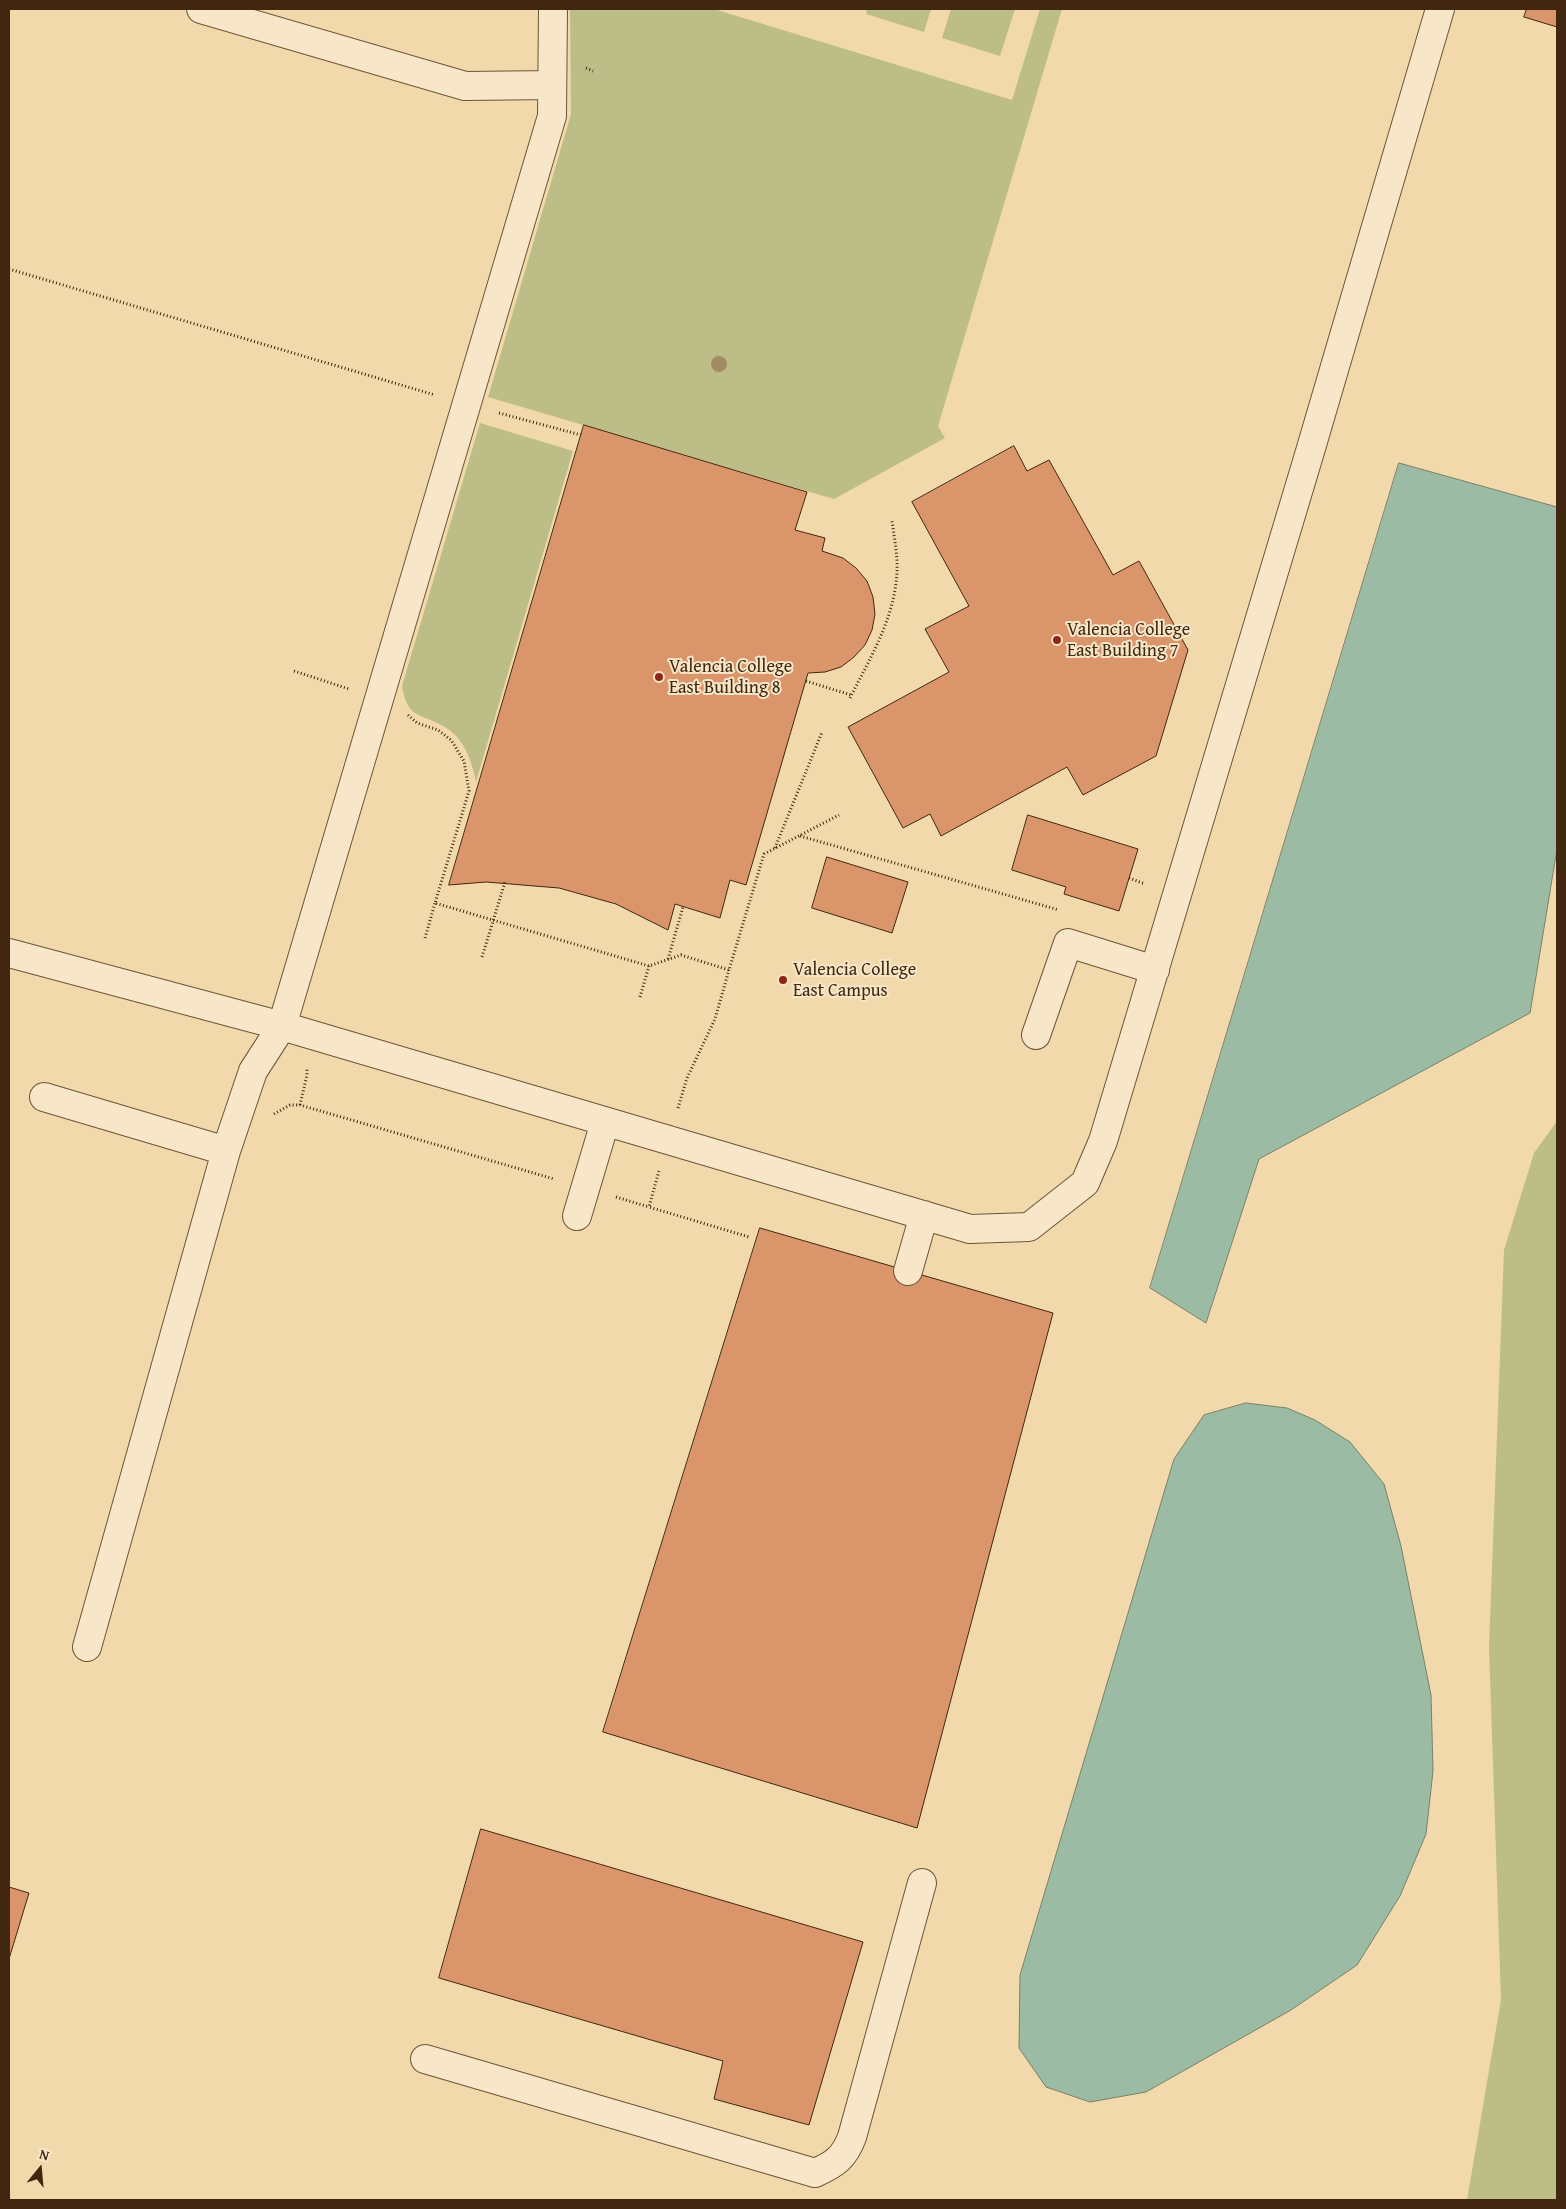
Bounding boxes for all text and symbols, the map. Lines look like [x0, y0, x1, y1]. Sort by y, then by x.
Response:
place label: Valencia College East Building 7 [1067, 619, 1190, 662]
marker: Valencia College East Building 7 [1051, 634, 1063, 646]
place label: Valencia College East Building 8 [669, 656, 792, 699]
marker: Valencia College East Building 8 [653, 671, 665, 683]
place label: Valencia College East Campus [793, 959, 916, 1002]
marker: Valencia College East Campus [777, 974, 789, 986]
north arrow [15, 2144, 65, 2194]
text: N [37, 2144, 52, 2166]

